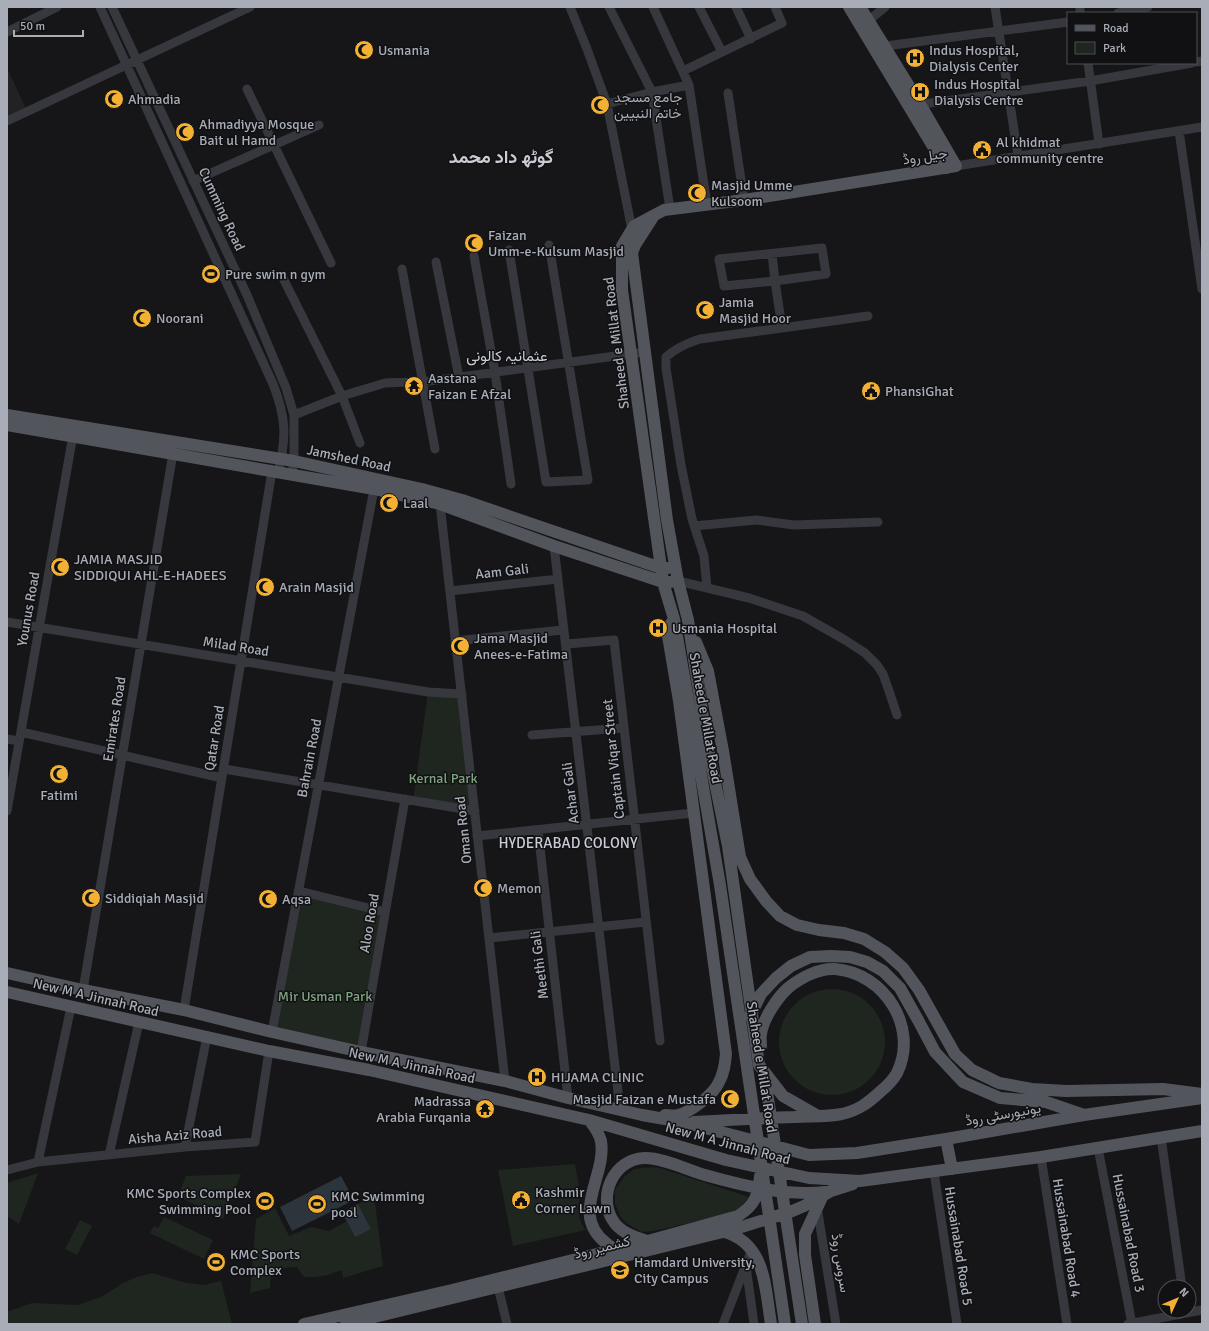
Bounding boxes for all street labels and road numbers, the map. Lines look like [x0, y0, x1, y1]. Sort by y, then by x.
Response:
street label: جیل روڈ [902, 145, 949, 168]
street label: Cumming Road [195, 165, 248, 254]
street label: Shaheed e Millat Road [600, 276, 633, 410]
street label: Jamshed Road [305, 441, 392, 476]
street label: Aam Gali [474, 560, 530, 583]
street label: Younus Road [14, 570, 43, 648]
street label: Milad Road [202, 633, 270, 660]
street label: Shaheed e Millat Road [686, 651, 725, 785]
street label: Emirates Road [99, 675, 130, 763]
street label: Captain Viqar Street [599, 698, 628, 820]
street label: Qatar Road [201, 704, 228, 772]
street label: Bahrain Road [294, 717, 325, 799]
street label: Achar Gali [558, 761, 583, 825]
street label: Oman Road [451, 795, 476, 865]
street label: Aloo Road [356, 892, 383, 954]
street label: Meethi Gali [527, 930, 552, 1000]
street label: New M A Jinnah Road [31, 975, 160, 1020]
street label: Shaheed e Millat Road [743, 1000, 780, 1134]
street label: New M A Jinnah Road [347, 1044, 477, 1087]
street label: یونیورسٹی روڈ [964, 1099, 1042, 1130]
street label: New M A Jinnah Road [664, 1119, 792, 1168]
street label: Aisha Aziz Road [127, 1123, 223, 1148]
street label: Hussainabad Road 3 [1109, 1172, 1148, 1294]
street label: Hussainabad Road 4 [1049, 1177, 1084, 1299]
street label: Hussainabad Road 5 [941, 1185, 976, 1307]
street label: کشمیر روڈ [572, 1232, 632, 1263]
street label: سروس روڈ [827, 1232, 854, 1294]

